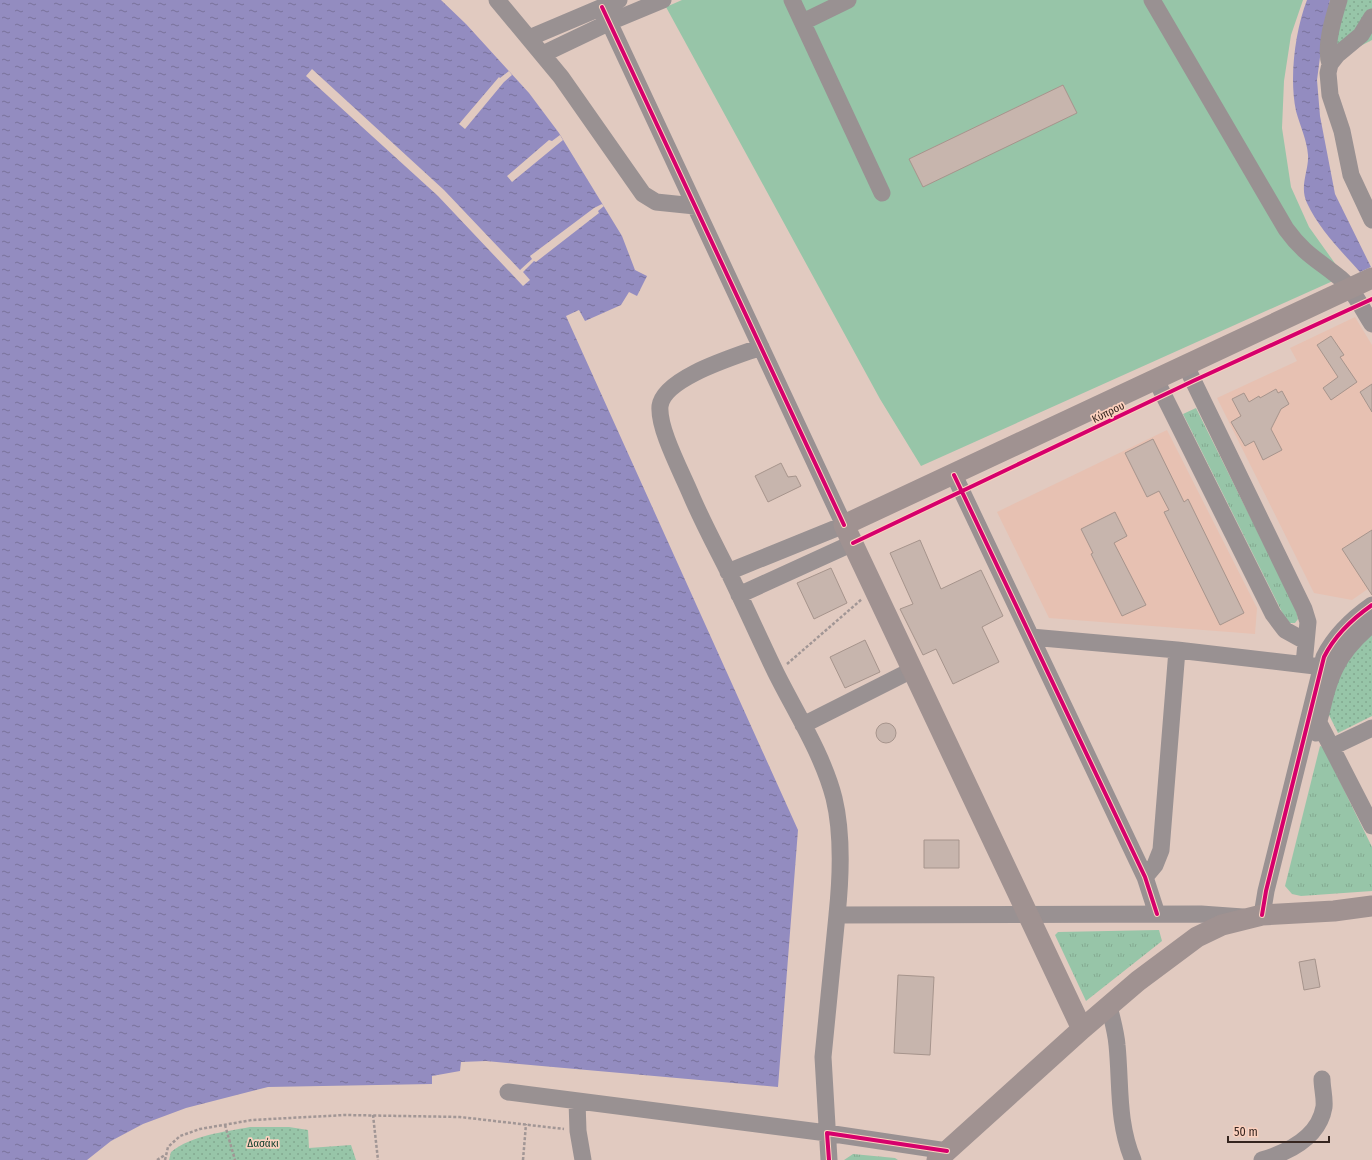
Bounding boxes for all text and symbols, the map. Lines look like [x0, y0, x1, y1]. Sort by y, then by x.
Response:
street label: Κύπρου [1090, 399, 1127, 426]
scale bar [1228, 1118, 1329, 1144]
text: 50 m [1234, 1125, 1258, 1139]
park label: Δασάκι [247, 1137, 279, 1150]

